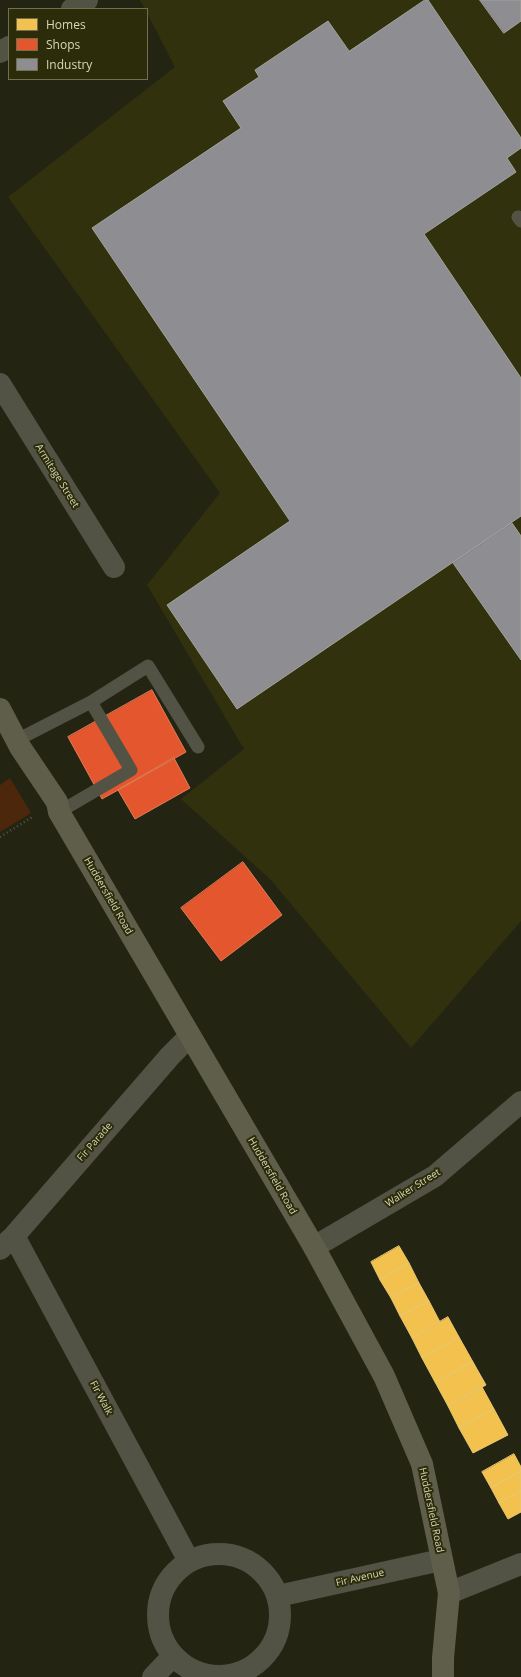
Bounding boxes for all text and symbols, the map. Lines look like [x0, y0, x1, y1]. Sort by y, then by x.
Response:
legend [8, 8, 148, 80]
text: Homes [46, 16, 86, 33]
text: Shops [46, 36, 80, 53]
text: Industry [46, 56, 92, 73]
street label: Armitage Street [33, 442, 81, 510]
street label: Huddersfield Road [81, 855, 135, 937]
street label: Fir Parade [75, 1120, 115, 1164]
street label: Huddersfield Road [245, 1135, 299, 1217]
street label: Walker Street [383, 1166, 443, 1210]
street label: Fir Walk [87, 1379, 115, 1417]
street label: Huddersfield Road [416, 1466, 446, 1554]
street label: Fir Avenue [335, 1567, 385, 1589]

